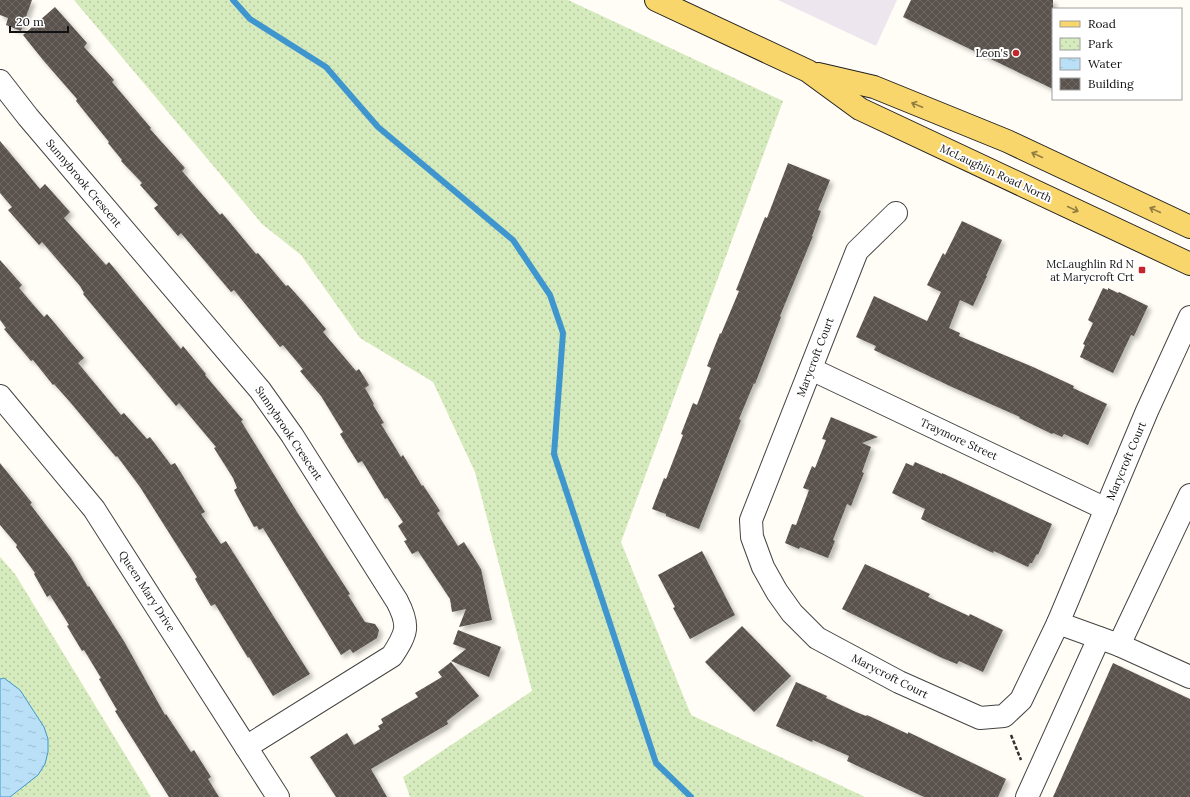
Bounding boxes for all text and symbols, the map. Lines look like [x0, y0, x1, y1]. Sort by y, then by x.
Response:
scale bar [10, 8, 68, 34]
legend [1052, 8, 1182, 100]
text: 20 m [16, 14, 44, 29]
text: Road [1088, 16, 1116, 31]
text: Park [1088, 36, 1114, 51]
place label: Leon's [975, 46, 1008, 60]
marker: Leon's [1011, 48, 1021, 58]
text: Water [1088, 56, 1123, 71]
text: Building [1088, 76, 1134, 91]
one-way arrow [912, 100, 924, 108]
street label: Sunnybrook Crescent [43, 136, 125, 230]
street label: McLaughlin Road North [938, 141, 1055, 205]
one-way arrow [1031, 151, 1043, 158]
one-way arrow [1067, 206, 1079, 213]
one-way arrow [1149, 206, 1161, 213]
place label: McLaughlin Rd N at Marycroft Crt [1046, 257, 1135, 284]
marker: McLaughlin Rd N at Marycroft Crt [1137, 265, 1147, 275]
street label: Marycroft Court [793, 315, 837, 399]
street label: Sunnybrook Crescent [252, 383, 326, 483]
street label: Traymore Street [918, 415, 1001, 463]
street label: Marycroft Court [1103, 419, 1149, 502]
street label: Queen Mary Drive [116, 548, 178, 634]
street label: Marycroft Court [849, 651, 931, 702]

